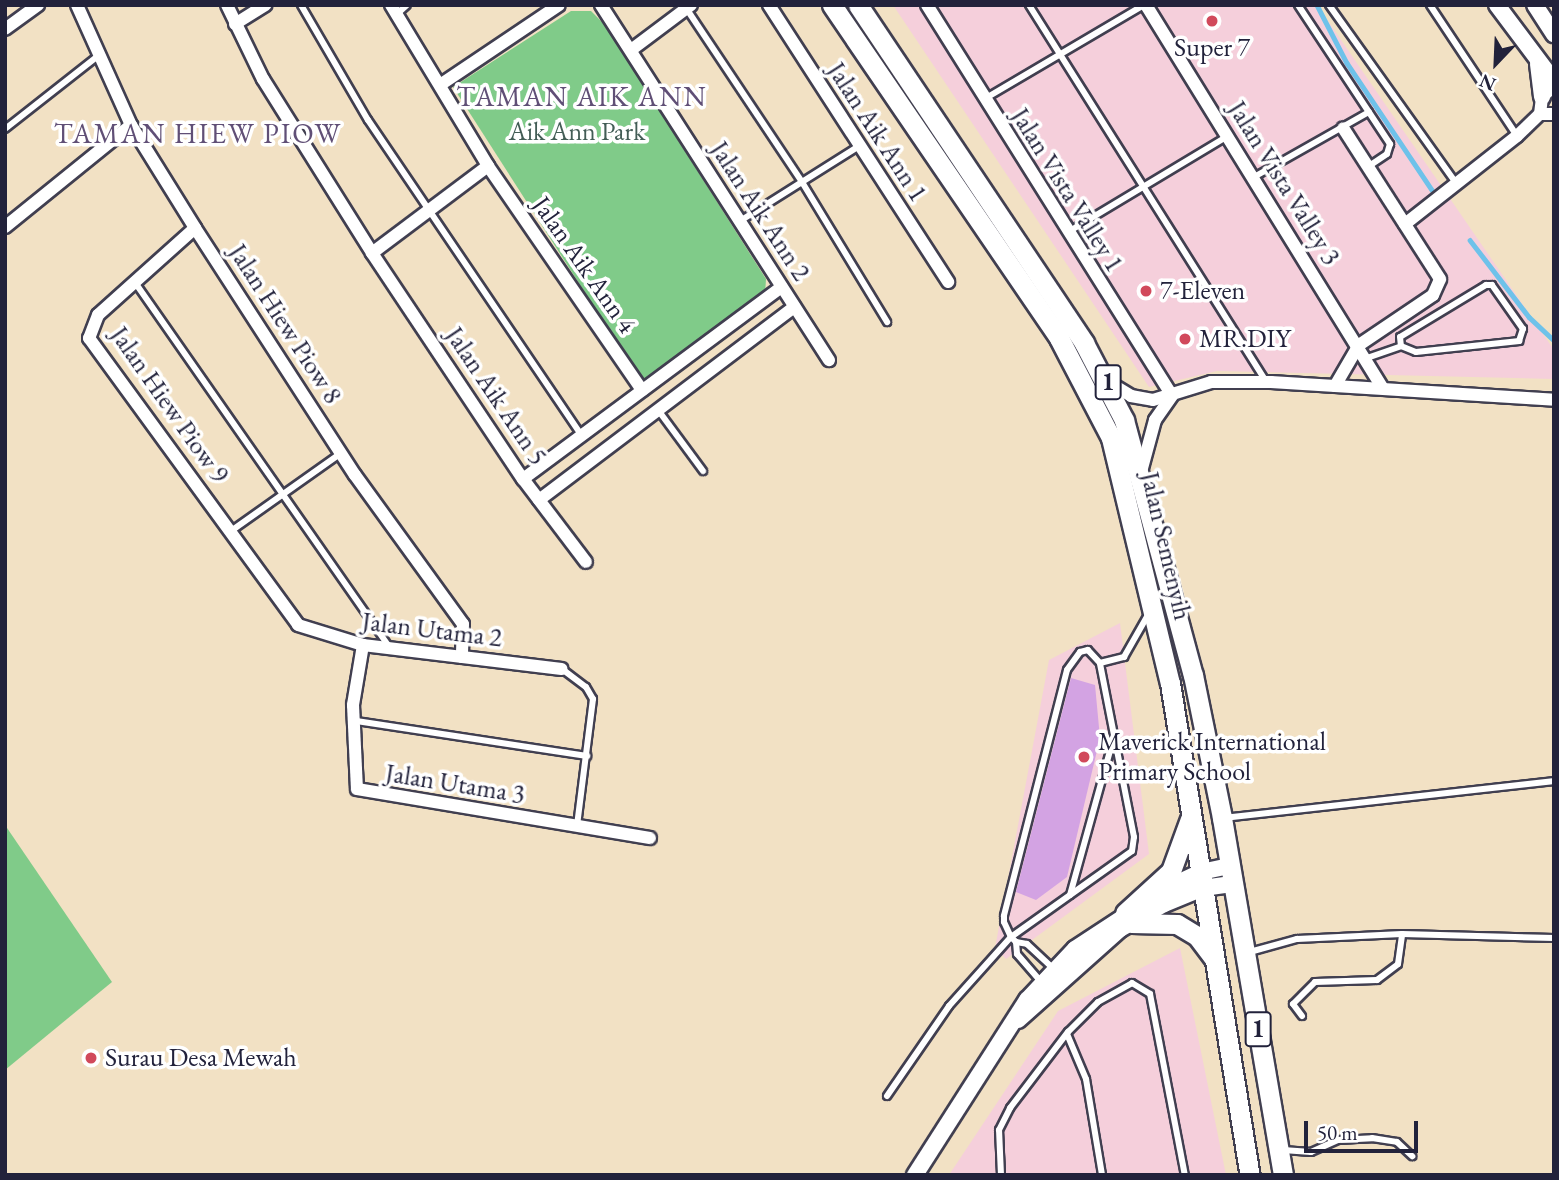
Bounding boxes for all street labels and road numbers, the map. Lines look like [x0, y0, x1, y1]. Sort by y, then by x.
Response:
street label: Jalan Aik Ann 1 [820, 57, 934, 207]
street label: Jalan Vista Valley 3 [1221, 95, 1347, 271]
street label: Jalan Vista Valley 1 [1004, 102, 1130, 278]
street label: Jalan Aik Ann 2 [703, 136, 817, 286]
street label: Jalan Aik Ann 4 [525, 191, 643, 339]
street label: Jalan Hiew Piow 8 [222, 238, 348, 410]
street label: Jalan Hiew Piow 9 [103, 321, 235, 489]
street label: Jalan Aik Ann 5 [438, 321, 554, 471]
road number: 1 [1094, 362, 1122, 402]
street label: Jalan Semenyih [1134, 469, 1198, 623]
street label: Jalan Utama 2 [360, 606, 504, 654]
street label: Jalan Utama 3 [383, 758, 527, 810]
road number: 1 [1244, 1009, 1272, 1050]

